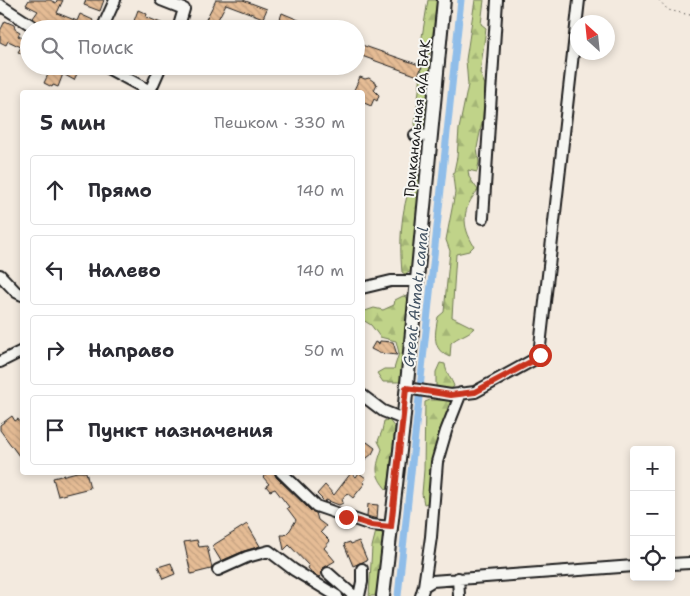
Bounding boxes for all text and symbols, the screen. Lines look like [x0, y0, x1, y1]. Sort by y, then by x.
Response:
north arrow [570, 15, 615, 60]
search box [20, 20, 365, 75]
icon: search [38, 34, 66, 62]
text: Поиск [78, 35, 133, 60]
street label: Приканальная а/д БАК [400, 38, 434, 198]
text: 5 мин [40, 109, 106, 137]
text: Пешком · 330 m [214, 112, 345, 133]
icon: ahead [41, 176, 69, 204]
text: Прямо [88, 178, 152, 203]
text: 140 m [297, 180, 344, 201]
water label: Great Almatı canal [399, 226, 433, 368]
icon: left [41, 256, 69, 284]
text: Налево [88, 258, 161, 283]
text: 140 m [297, 260, 344, 281]
icon: right [41, 336, 69, 364]
text: Направо [88, 338, 174, 363]
text: 50 m [304, 340, 344, 361]
route start [529, 344, 552, 367]
icon: arrive [41, 416, 69, 444]
text: Пункт назначения [88, 418, 273, 443]
map controls [630, 446, 675, 581]
button: + [630, 446, 675, 491]
button: − [630, 491, 675, 536]
route end [335, 506, 358, 529]
button: locate [630, 536, 675, 581]

